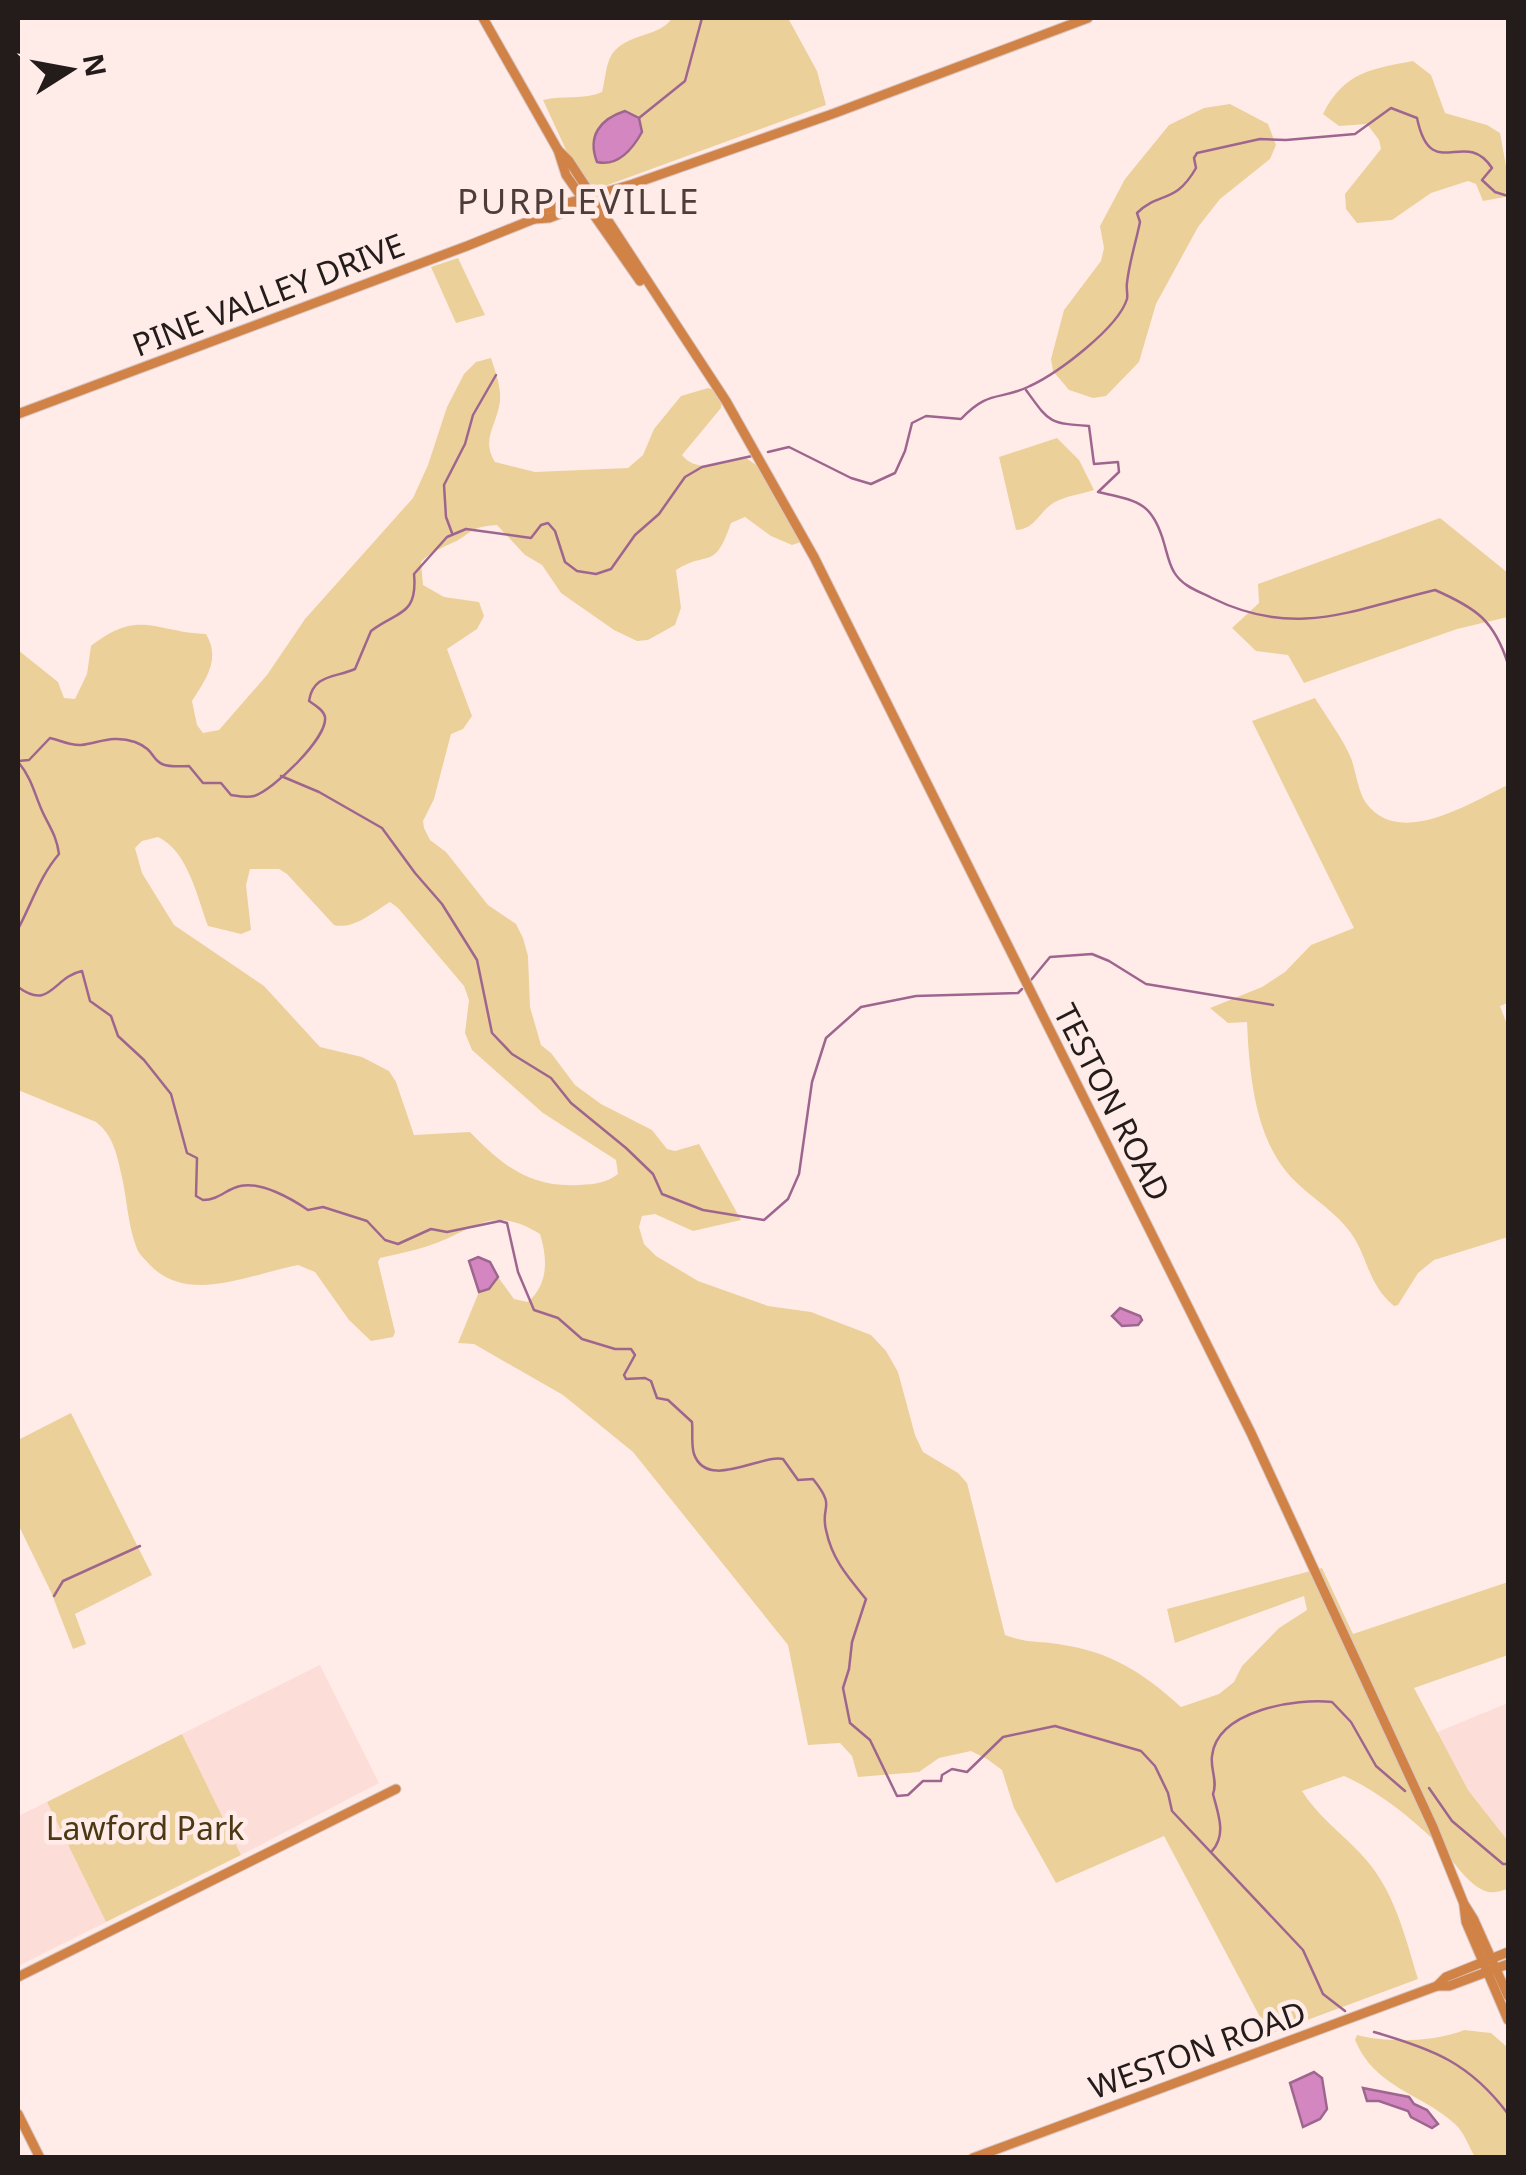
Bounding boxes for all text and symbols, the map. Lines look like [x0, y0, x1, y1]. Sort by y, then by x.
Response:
north arrow [20, 20, 120, 120]
text: N [75, 50, 116, 80]
district label: PURPLEVILLE [457, 177, 701, 224]
street label: PINE VALLEY DRIVE [126, 222, 410, 366]
street label: TESTON ROAD [1045, 996, 1181, 1208]
park label: Lawford Park [46, 1806, 244, 1849]
street label: WESTON ROAD [1083, 1990, 1311, 2108]

